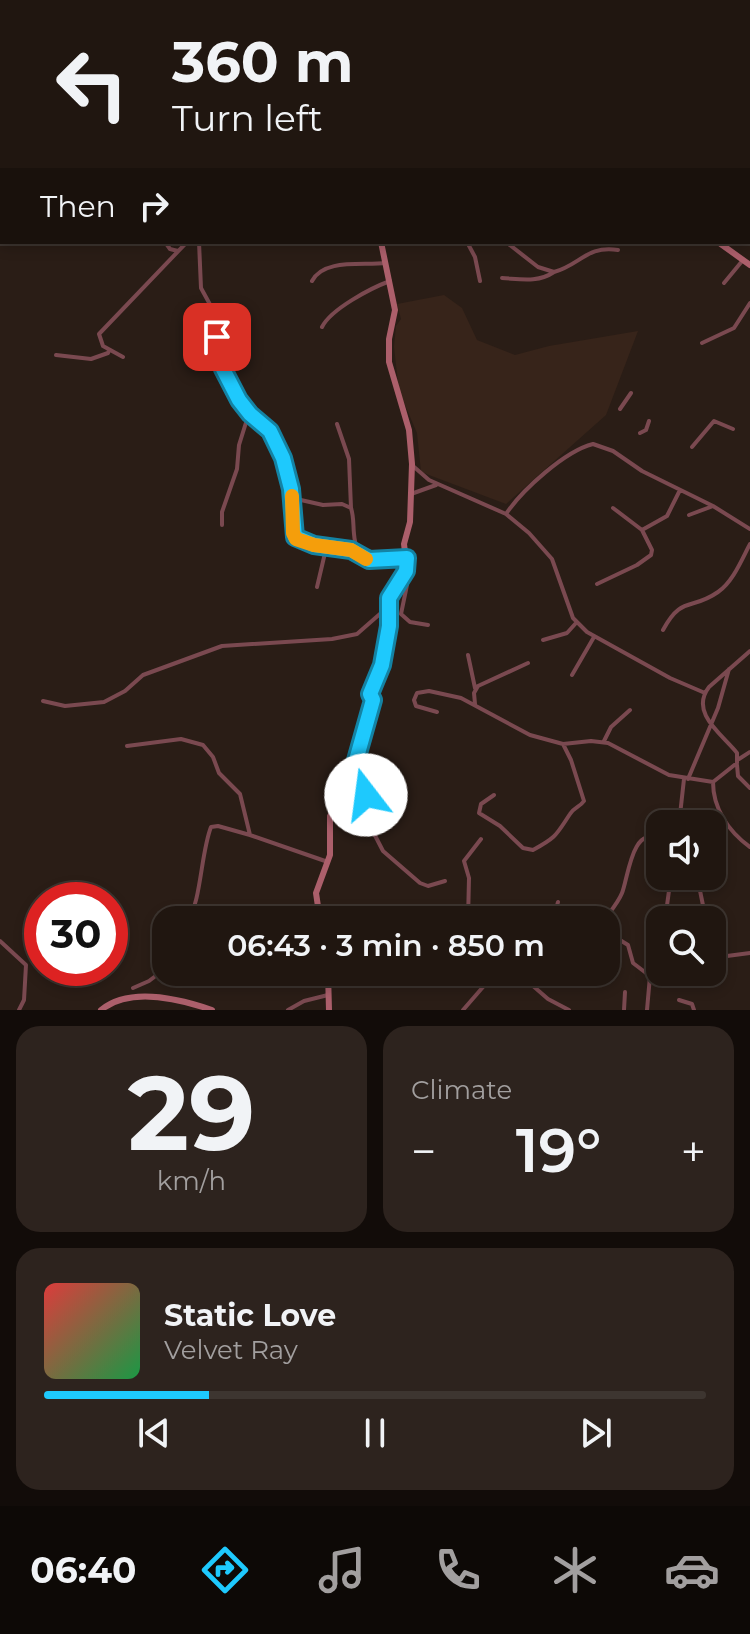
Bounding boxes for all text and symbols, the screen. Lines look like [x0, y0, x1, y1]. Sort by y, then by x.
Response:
text: 360 m [172, 28, 353, 96]
icon: left [40, 32, 144, 136]
text: Turn left [172, 96, 323, 140]
icon: right [132, 184, 176, 228]
text: Then [40, 188, 116, 225]
pin [183, 303, 251, 371]
icon: arrive [195, 315, 239, 359]
position arrow [324, 753, 408, 837]
map controls [646, 810, 726, 986]
button: sound [646, 810, 726, 890]
speed limit sign: 30 [24, 882, 128, 986]
button: search [646, 906, 726, 986]
text: 06:43 · 3 min · 850 m [227, 927, 545, 964]
text: 29 [128, 1049, 255, 1176]
text: Climate [411, 1074, 512, 1106]
text: 19° [516, 1114, 601, 1187]
text: − [411, 1124, 436, 1178]
text: + [681, 1124, 706, 1178]
text: km/h [157, 1165, 226, 1197]
text: Static Love [164, 1297, 336, 1334]
text: Velvet Ray [164, 1334, 298, 1366]
icon: previous [132, 1411, 176, 1455]
icon: pause [353, 1411, 397, 1455]
icon: next [574, 1411, 618, 1455]
icon: directions [197, 1542, 253, 1598]
icon: music [314, 1542, 370, 1598]
icon: phone [430, 1542, 486, 1598]
icon: climate [547, 1542, 603, 1598]
icon: car [664, 1542, 720, 1598]
text: 06:40 [30, 1548, 136, 1592]

